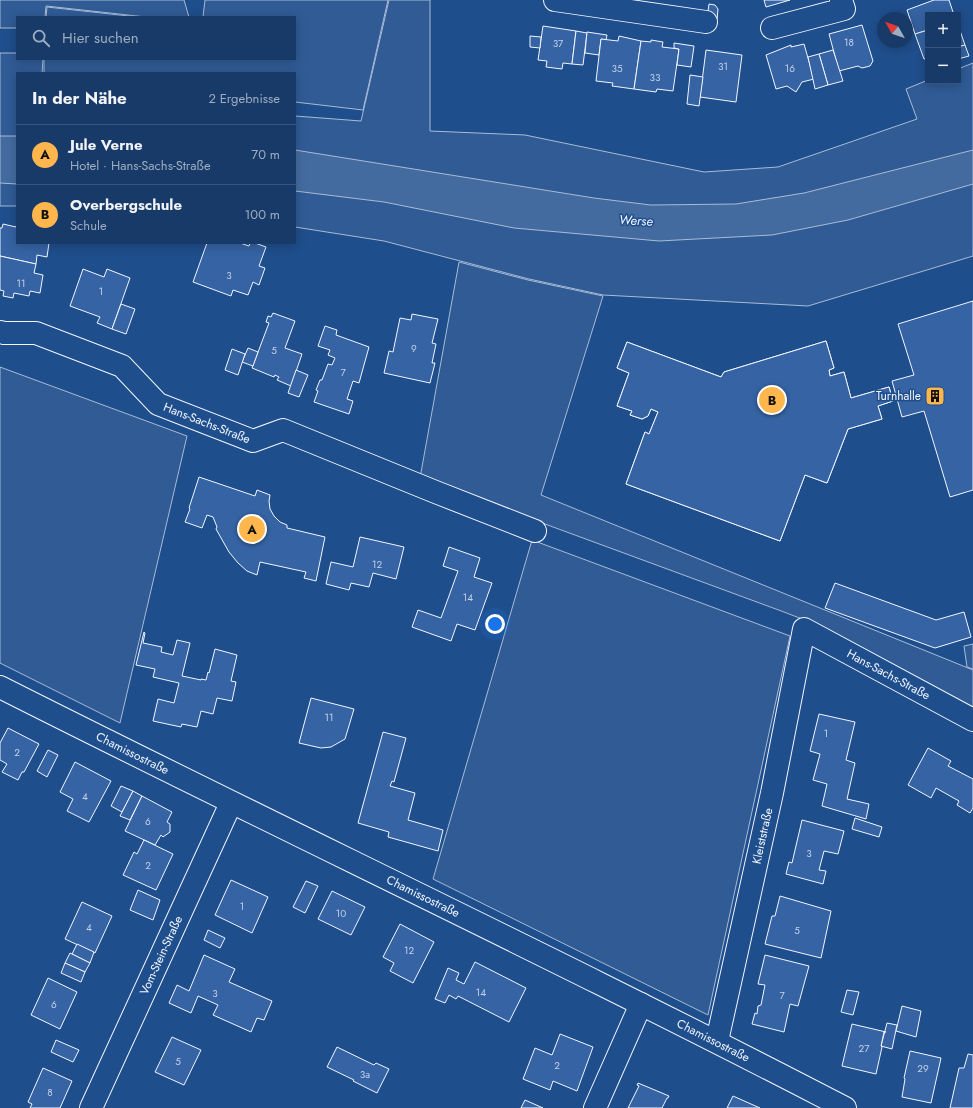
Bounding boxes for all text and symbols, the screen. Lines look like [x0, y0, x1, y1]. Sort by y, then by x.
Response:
north arrow [877, 12, 913, 48]
map controls [925, 12, 961, 84]
button: + [925, 12, 961, 48]
search box [16, 16, 296, 60]
icon: search [30, 27, 52, 49]
text: Hier suchen [62, 27, 139, 49]
house number: 18 [844, 35, 854, 50]
house number: 37 [553, 36, 564, 51]
button: − [925, 48, 961, 84]
house number: 31 [718, 59, 728, 74]
house number: 35 [611, 61, 623, 76]
house number: 16 [785, 61, 795, 76]
house number: 33 [650, 70, 661, 85]
text: In der Nähe [32, 86, 127, 110]
text: 2 Ergebnisse [208, 89, 280, 108]
text: Jule Verne [70, 134, 143, 156]
text: A [40, 145, 50, 164]
text: 70 m [251, 145, 280, 164]
text: Hotel · Hans-Sachs-Straße [70, 156, 211, 175]
text: Overbergschule [70, 194, 182, 216]
text: B [41, 205, 49, 224]
text: 100 m [245, 205, 280, 224]
water label: Werse [619, 210, 654, 231]
text: Schule [70, 216, 107, 235]
house number: 3 [226, 268, 232, 283]
house number: 11 [17, 276, 26, 291]
house number: 1 [99, 284, 103, 299]
house number: 9 [411, 341, 417, 356]
house number: 5 [271, 343, 277, 358]
house number: 7 [340, 365, 346, 380]
pin: B [759, 385, 785, 415]
building icon: Turnhalle [924, 385, 946, 407]
place label: Turnhalle [876, 387, 921, 405]
street label: Hans-Sachs-Straße [161, 398, 253, 448]
pin: A [239, 514, 265, 544]
house number: 12 [372, 557, 382, 572]
house number: 14 [463, 590, 473, 605]
your location [485, 614, 505, 634]
street label: Hans-Sachs-Straße [844, 645, 933, 704]
house number: 11 [325, 710, 334, 725]
house number: 1 [824, 726, 828, 741]
street label: Chamissostraße [93, 727, 172, 779]
house number: 2 [14, 745, 20, 760]
house number: 4 [82, 789, 88, 804]
street label: Kleiststraße [747, 806, 777, 866]
house number: 6 [145, 814, 151, 829]
house number: 3 [806, 846, 812, 861]
house number: 2 [145, 858, 151, 873]
street label: Chamissostraße [383, 871, 463, 922]
house number: 1 [240, 899, 244, 914]
house number: 10 [336, 906, 346, 921]
street label: Vom-Stein-Straße [135, 913, 187, 998]
house number: 4 [86, 920, 92, 935]
house number: 5 [794, 923, 800, 938]
house number: 12 [404, 943, 414, 958]
house number: 14 [476, 985, 486, 1000]
house number: 3 [212, 986, 218, 1001]
house number: 7 [779, 988, 785, 1003]
house number: 6 [51, 997, 57, 1012]
street label: Chamissostraße [674, 1014, 753, 1067]
house number: 27 [859, 1041, 870, 1056]
house number: 5 [175, 1054, 181, 1069]
house number: 2 [554, 1058, 560, 1073]
house number: 29 [917, 1061, 929, 1076]
house number: 3a [360, 1067, 370, 1082]
house number: 8 [47, 1085, 53, 1100]

